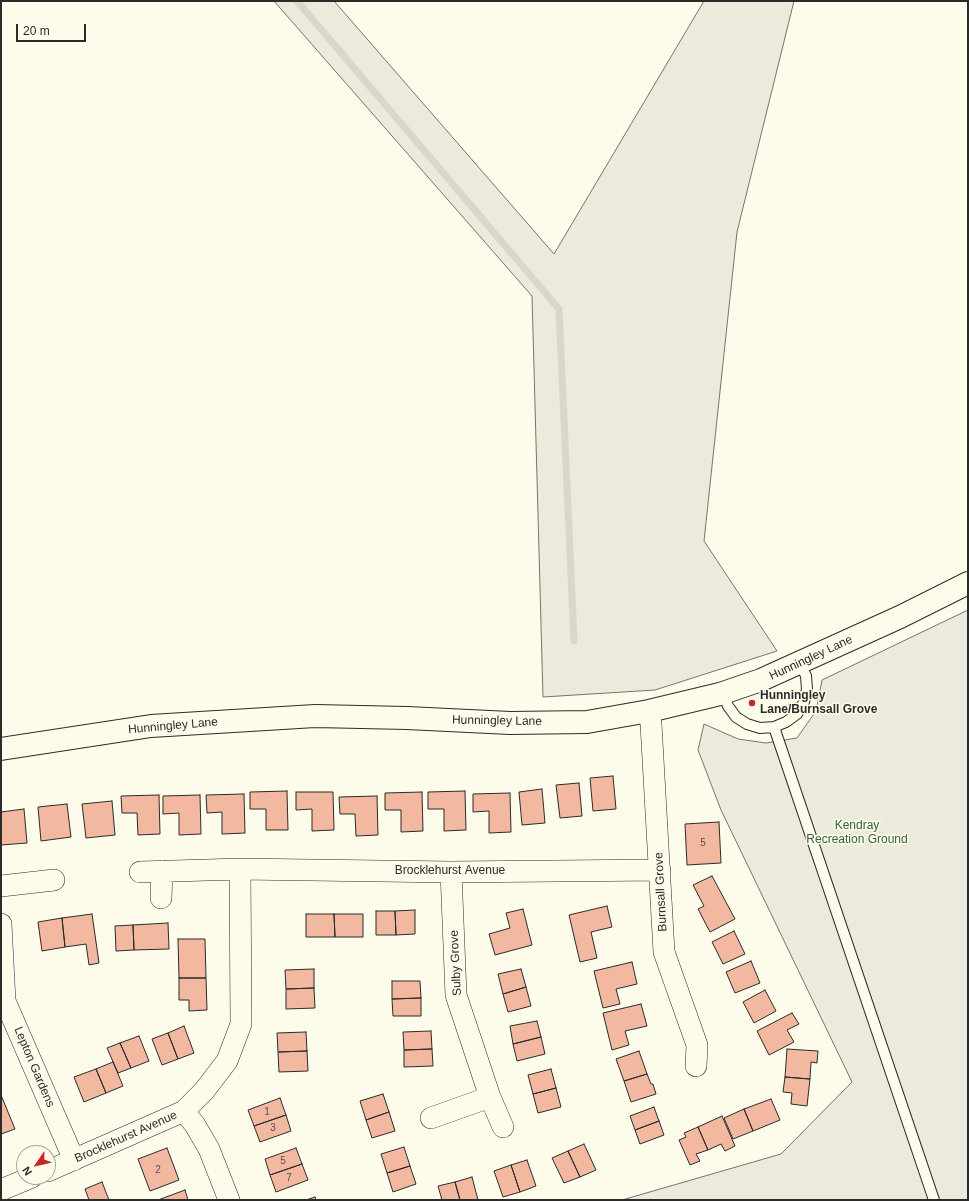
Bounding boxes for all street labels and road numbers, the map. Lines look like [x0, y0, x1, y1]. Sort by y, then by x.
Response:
street label: Hunningley Lane [767, 632, 855, 684]
street label: Hunningley Lane [452, 713, 542, 729]
street label: Hunningley Lane [128, 715, 218, 737]
street label: Burnsall Grove [652, 852, 670, 932]
street label: Brocklehurst Avenue [395, 864, 505, 878]
street label: Sulby Grove [447, 930, 465, 996]
street label: Lepton Gardens [11, 1025, 57, 1109]
street label: Brocklehurst Avenue [73, 1108, 179, 1166]

